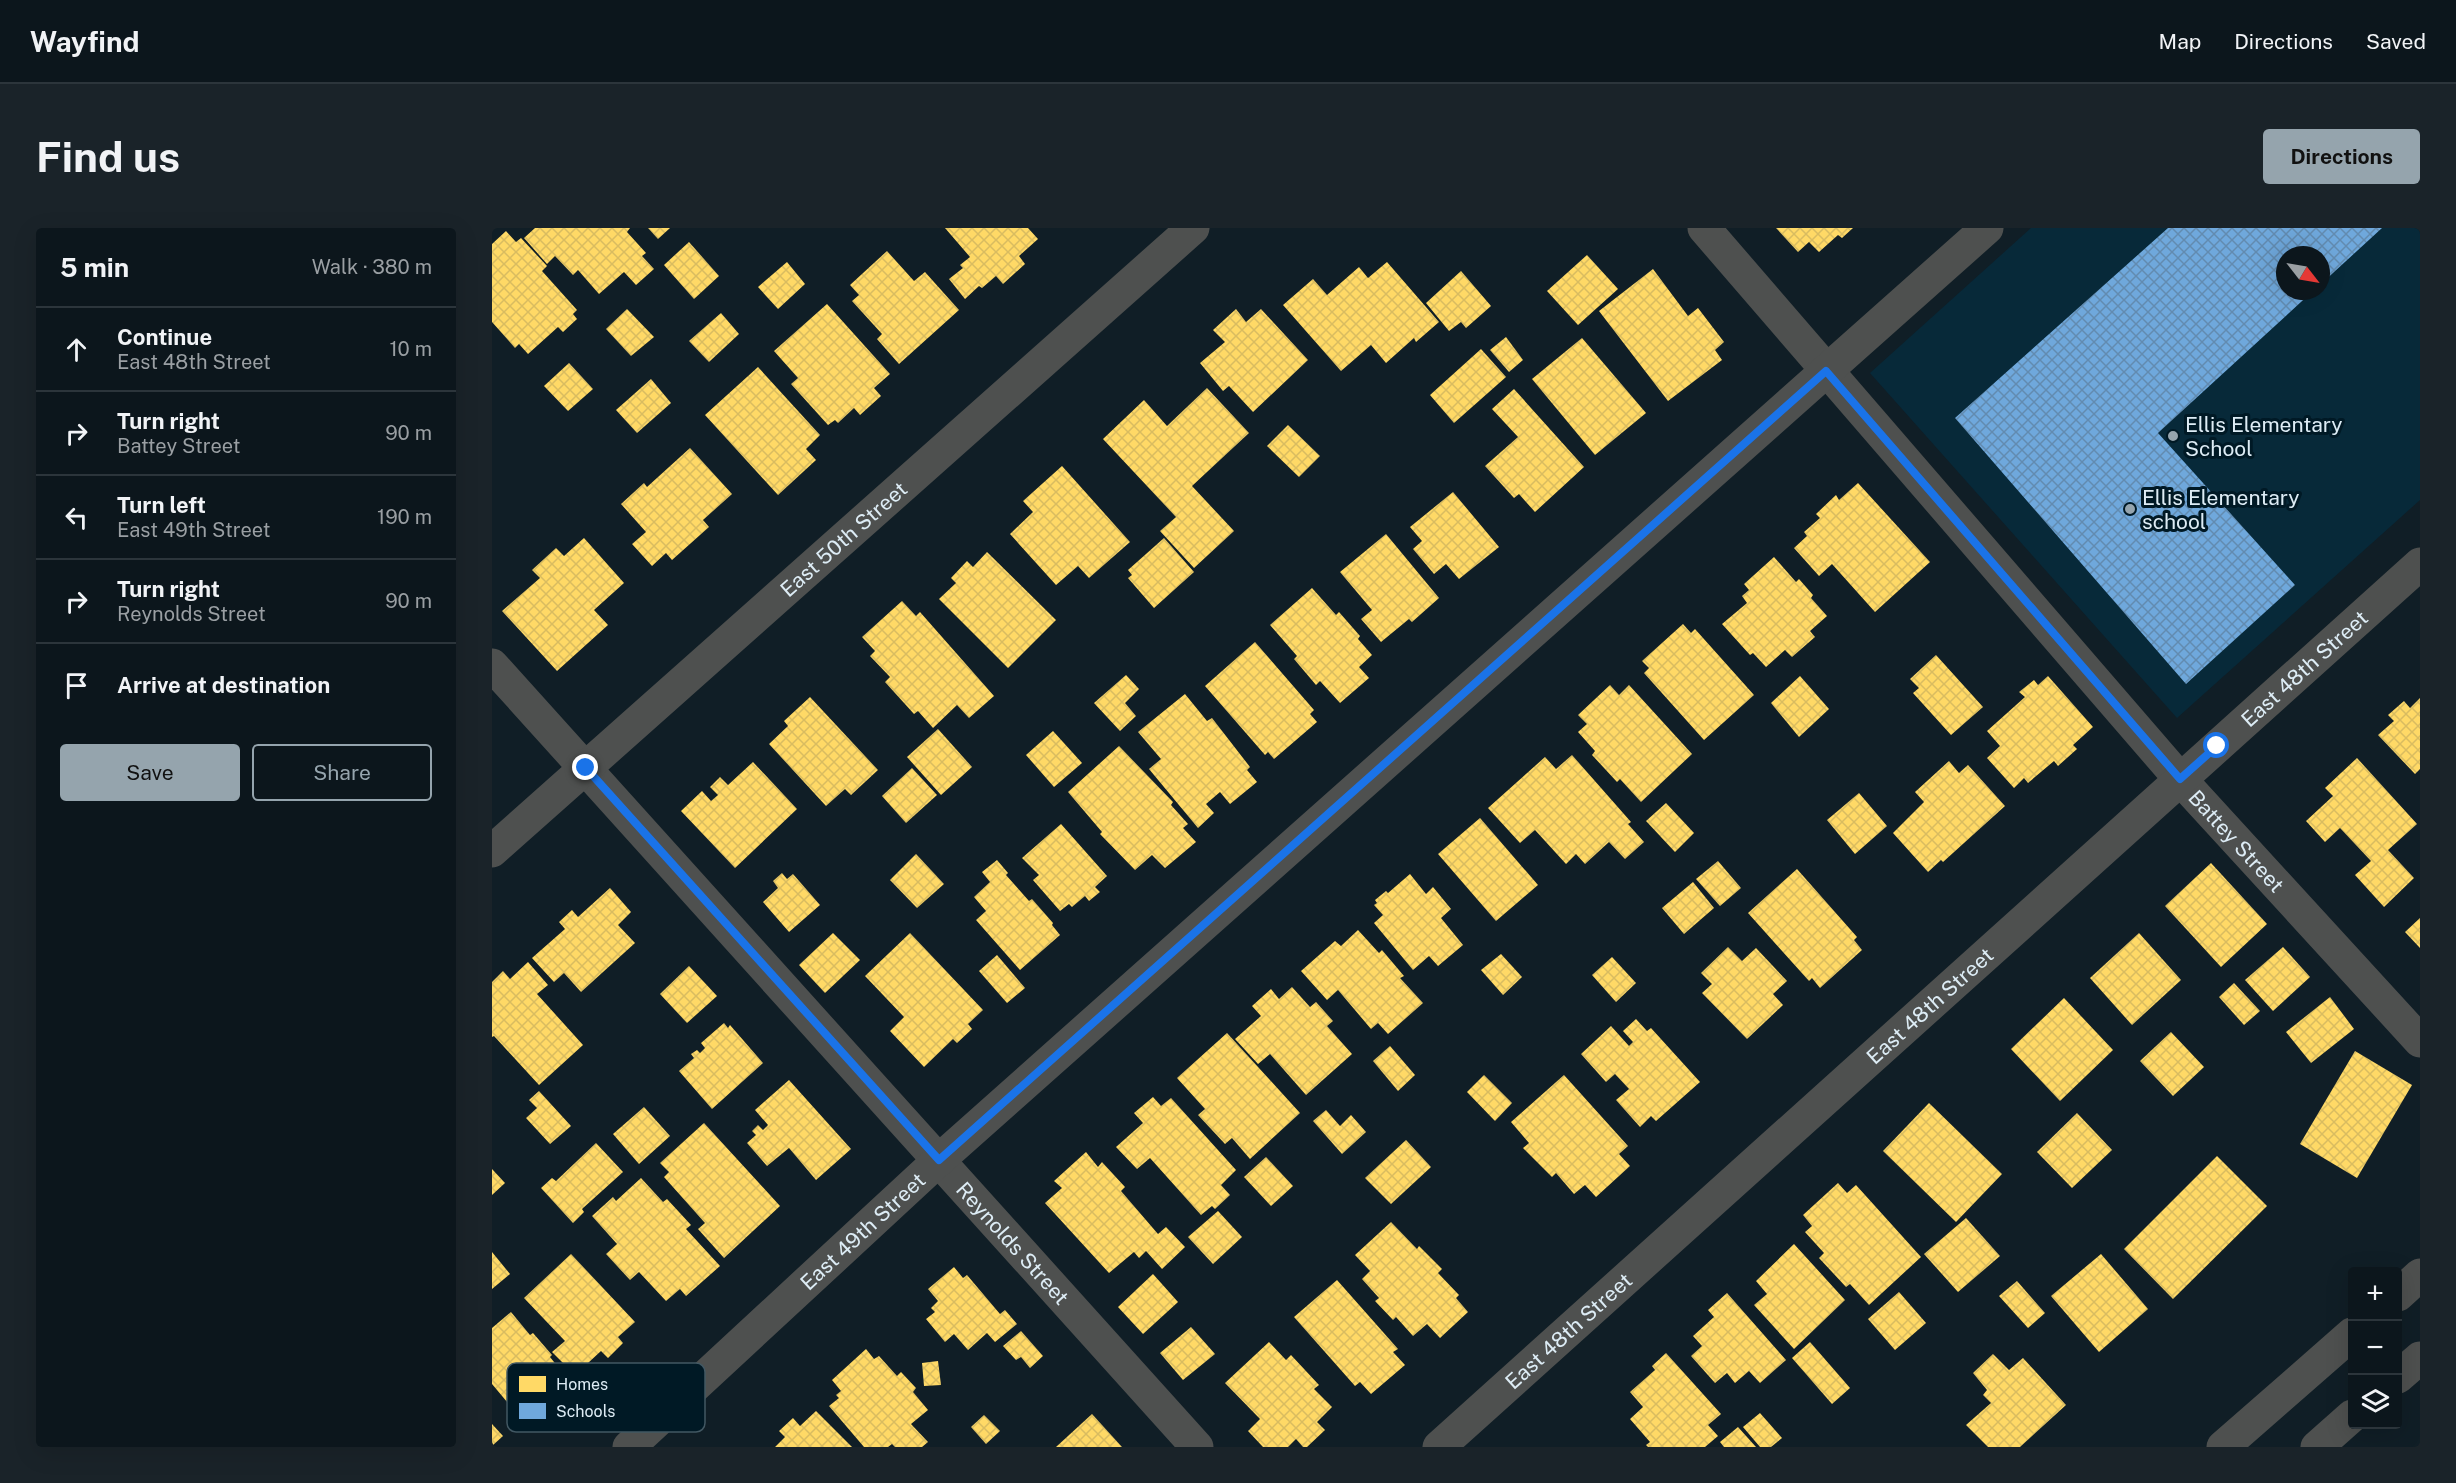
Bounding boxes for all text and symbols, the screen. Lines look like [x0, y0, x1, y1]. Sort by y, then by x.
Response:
text: Wayfind [30, 25, 140, 58]
text: Map [2159, 29, 2201, 54]
text: Directions [2234, 29, 2333, 54]
text: Saved [2366, 29, 2426, 54]
button: Directions [2263, 129, 2420, 184]
text: Find us [36, 132, 180, 181]
north arrow [2276, 246, 2330, 300]
text: 5 min [60, 252, 129, 283]
text: Walk · 380 m [312, 255, 432, 279]
text: Continue [117, 324, 212, 350]
icon: ahead [60, 333, 93, 366]
text: 10 m [389, 337, 432, 361]
text: East 48th Street [117, 350, 271, 374]
text: Turn right [117, 408, 220, 434]
place label: Ellis Elementary School [2185, 412, 2343, 461]
icon: right [60, 417, 93, 450]
text: 90 m [385, 421, 432, 445]
marker: Ellis Elementary School [2166, 429, 2180, 443]
text: Battey Street [117, 434, 240, 458]
street label: East 50th Street [775, 476, 912, 602]
place label: Ellis Elementary school [2142, 485, 2300, 534]
text: Turn left [117, 492, 206, 518]
icon: left [60, 501, 93, 534]
marker: Ellis Elementary school [2123, 502, 2137, 516]
text: 190 m [377, 505, 432, 529]
text: East 49th Street [117, 518, 270, 542]
text: Turn right [117, 576, 220, 602]
icon: right [60, 585, 93, 618]
text: 90 m [385, 589, 432, 613]
text: Reynolds Street [117, 602, 266, 626]
street label: East 48th Street [2236, 605, 2373, 732]
icon: arrive [60, 669, 93, 702]
text: Arrive at destination [117, 672, 330, 698]
route start [2203, 732, 2229, 758]
button: Save [60, 744, 240, 801]
button: Share [252, 744, 432, 801]
route end [572, 754, 598, 780]
street label: Battey Street [2184, 785, 2290, 897]
street label: East 48th Street [1861, 942, 1998, 1069]
street label: East 49th Street [795, 1167, 930, 1295]
street label: Reynolds Street [951, 1176, 1075, 1309]
street label: East 48th Street [1500, 1267, 1637, 1394]
map controls [2348, 1267, 2402, 1429]
button: + [2348, 1267, 2402, 1321]
button: − [2348, 1321, 2402, 1375]
legend [507, 1363, 705, 1432]
text: Homes [556, 1375, 608, 1394]
button: layers [2348, 1375, 2402, 1429]
text: Schools [556, 1402, 615, 1421]

